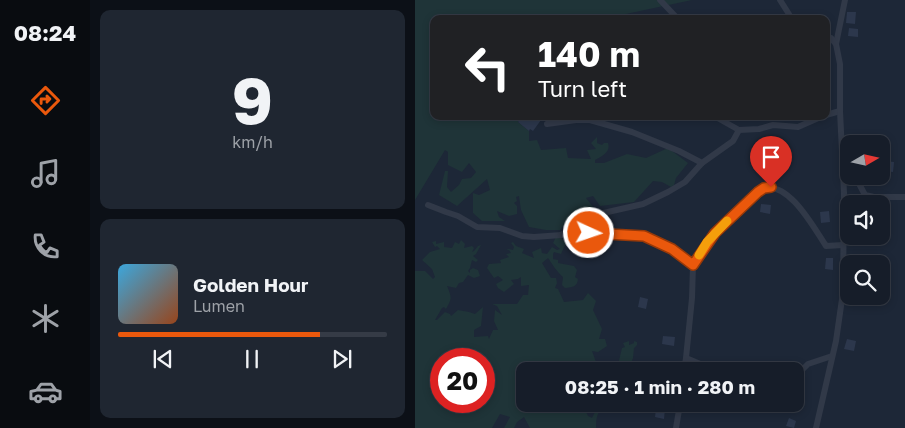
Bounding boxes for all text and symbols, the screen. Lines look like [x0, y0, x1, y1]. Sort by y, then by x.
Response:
text: 08:24 [14, 19, 76, 46]
text: 140 m [538, 33, 640, 75]
icon: left [455, 35, 520, 100]
text: 9 [232, 60, 273, 138]
text: Turn left [538, 75, 627, 102]
icon: directions [28, 83, 63, 118]
text: km/h [232, 132, 273, 152]
north arrow [840, 135, 890, 185]
map controls [840, 135, 890, 305]
pin [750, 136, 792, 187]
icon: arrive [757, 143, 785, 171]
icon: music [28, 156, 63, 191]
button: sound [840, 195, 890, 245]
position arrow [562, 206, 614, 258]
icon: phone [28, 229, 63, 264]
button: search [840, 255, 890, 305]
text: Golden Hour [193, 273, 308, 296]
text: Lumen [193, 296, 245, 316]
icon: climate [28, 301, 63, 336]
icon: previous [149, 345, 177, 373]
icon: pause [238, 345, 266, 373]
icon: next [328, 345, 356, 373]
speed limit sign: 20 [430, 348, 495, 413]
icon: car [28, 374, 63, 409]
text: 08:25 · 1 min · 280 m [565, 375, 755, 398]

